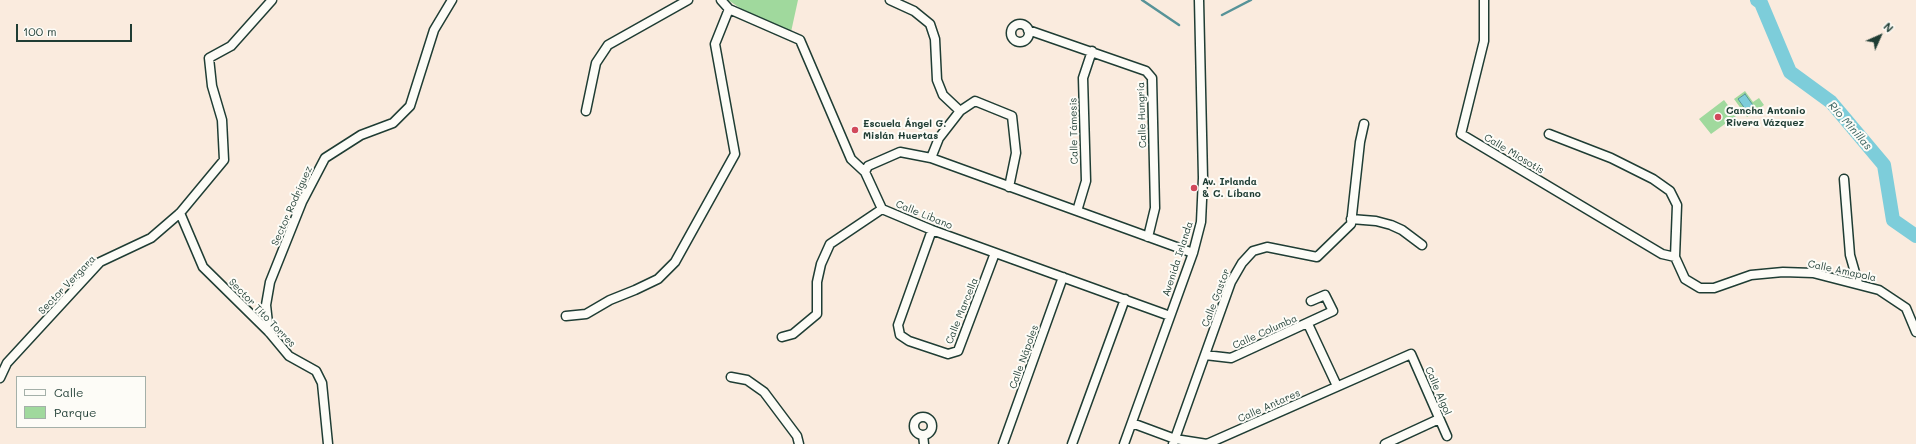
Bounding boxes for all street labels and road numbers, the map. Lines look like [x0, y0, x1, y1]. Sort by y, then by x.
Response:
street label: Calle Hungría [1135, 82, 1149, 148]
street label: Calle Támesis [1067, 98, 1081, 164]
street label: Calle Miosotis [1482, 131, 1546, 177]
street label: Sector Rodríguez [269, 164, 315, 248]
street label: Calle Líbano [894, 198, 954, 232]
street label: Avenida Irlanda [1160, 220, 1196, 298]
street label: Sector Vergara [36, 253, 98, 317]
street label: Calle Amapola [1807, 258, 1877, 284]
street label: Calle Gastor [1199, 267, 1233, 329]
street label: Sector Tito Torres [226, 276, 298, 350]
street label: Calle Marcella [943, 276, 981, 346]
street label: Calle Columba [1231, 312, 1299, 352]
street label: Calle Nápoles [1007, 323, 1041, 391]
street label: Calle Algol [1422, 365, 1454, 417]
street label: Calle Antares [1236, 387, 1302, 425]

